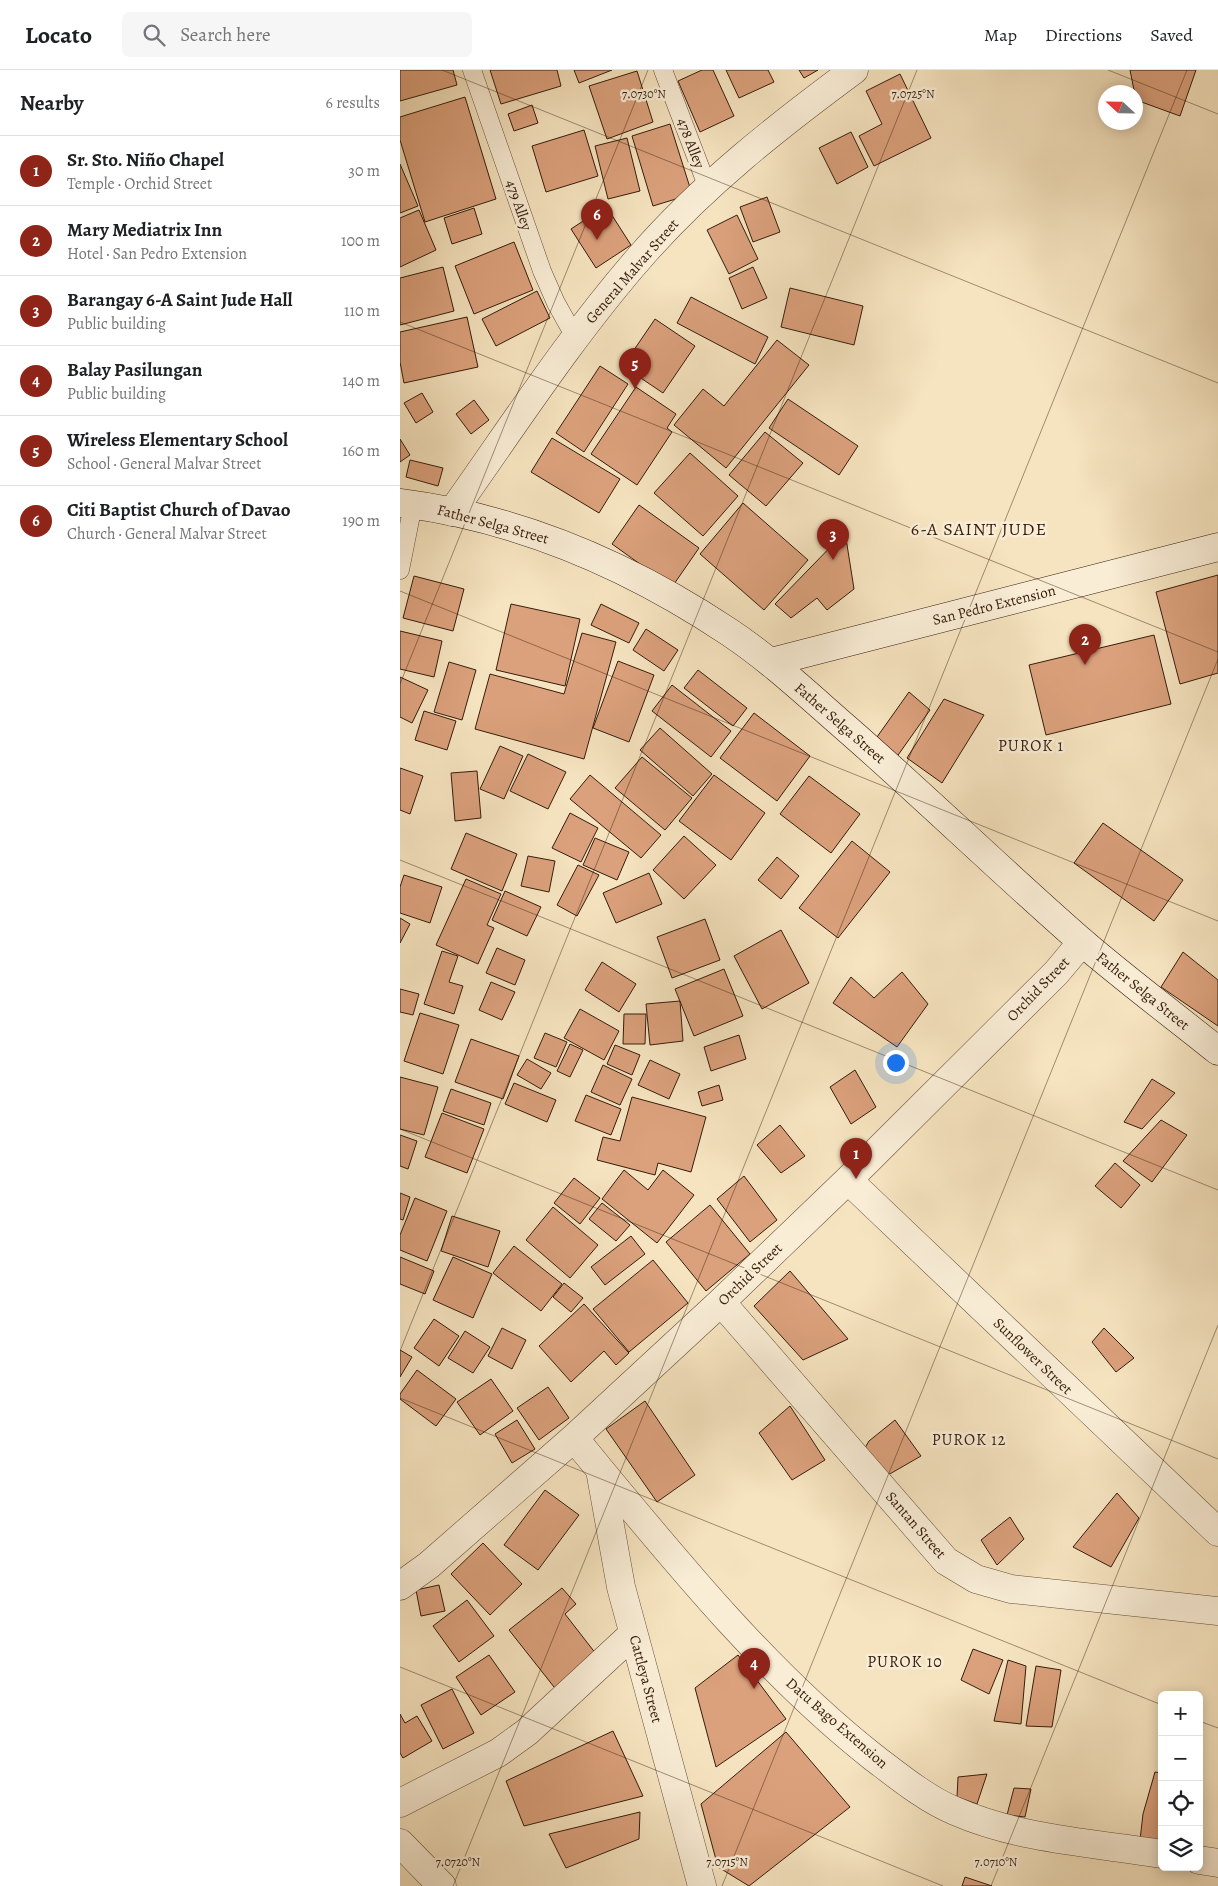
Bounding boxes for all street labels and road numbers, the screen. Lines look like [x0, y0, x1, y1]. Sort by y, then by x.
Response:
street label: 478 Alley [672, 115, 710, 171]
street label: 479 Alley [501, 177, 537, 233]
street label: General Malvar Street [581, 214, 683, 328]
street label: Father Selga Street [435, 500, 551, 549]
street label: San Pedro Extension [930, 580, 1058, 630]
street label: Father Selga Street [790, 678, 890, 768]
street label: Father Selga Street [1092, 947, 1194, 1035]
street label: Orchid Street [1002, 952, 1074, 1026]
street label: Orchid Street [713, 1238, 787, 1310]
street label: Sunflower Street [989, 1313, 1077, 1399]
street label: Santan Street [881, 1487, 951, 1563]
street label: Cattleya Street [625, 1633, 667, 1725]
street label: Datu Bago Extension [782, 1673, 892, 1773]

